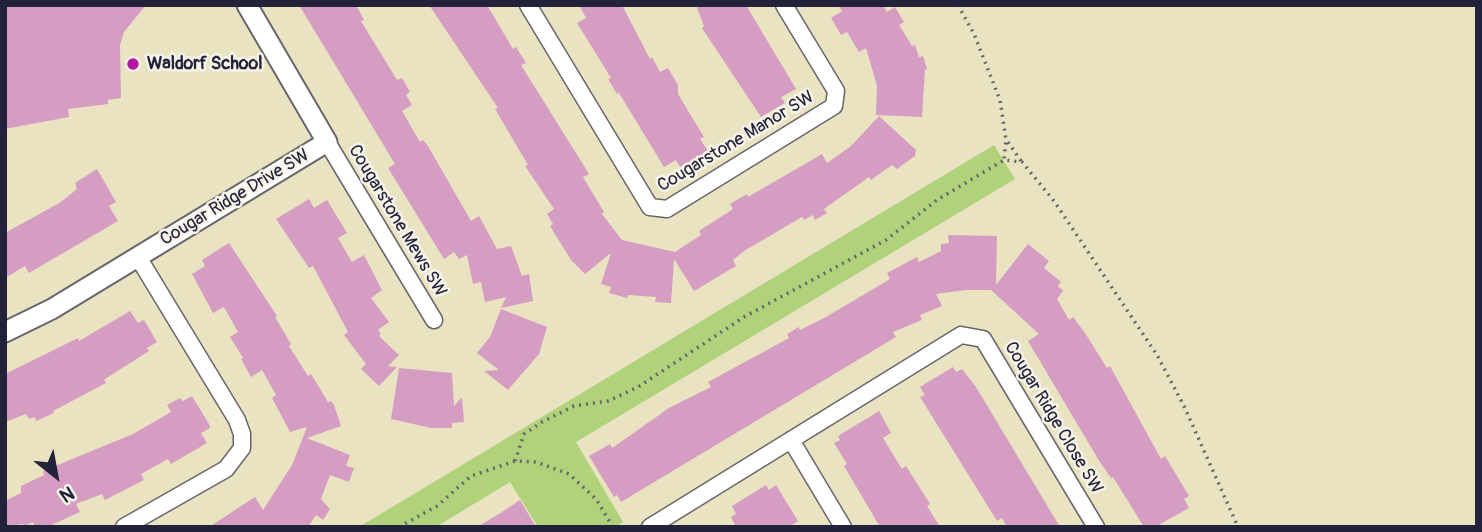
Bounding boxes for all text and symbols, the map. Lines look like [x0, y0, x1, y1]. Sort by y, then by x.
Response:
place label: Waldorf School [147, 53, 262, 75]
marker: Waldorf School [125, 56, 141, 72]
street label: Cougarstone Manor SW [654, 87, 818, 197]
street label: Cougarstone Mews SW [343, 141, 451, 301]
street label: Cougar Ridge Drive SW [157, 145, 313, 251]
street label: Cougar Ridge Close SW [999, 338, 1107, 498]
north arrow [21, 441, 91, 511]
text: N [55, 480, 79, 508]

